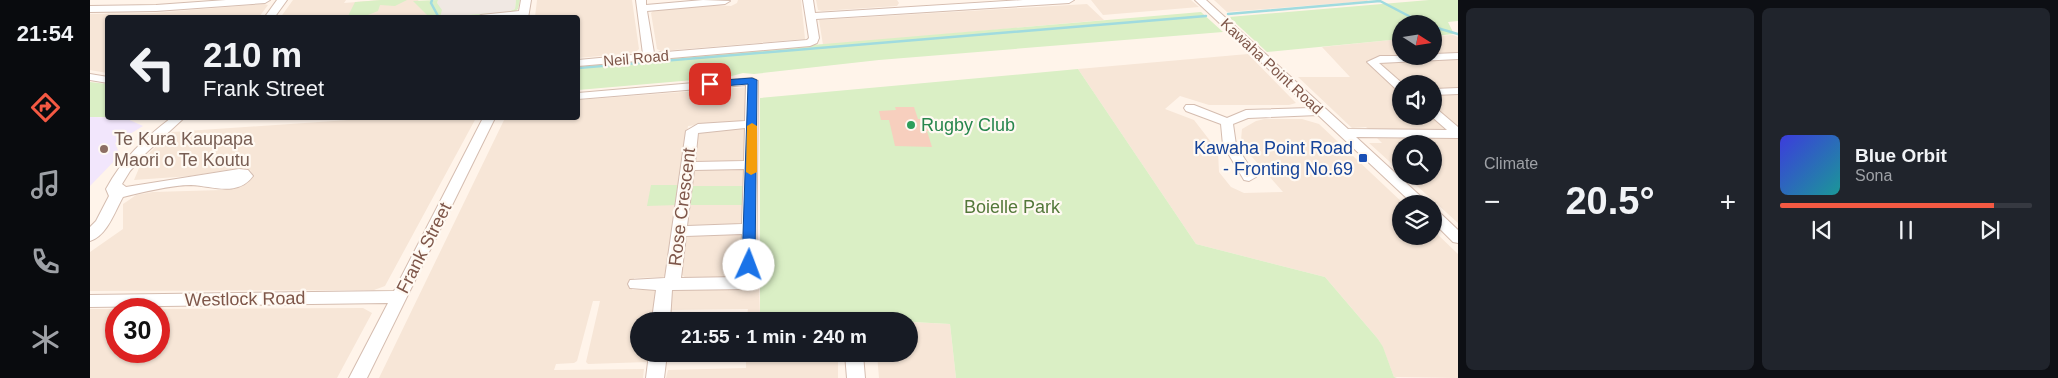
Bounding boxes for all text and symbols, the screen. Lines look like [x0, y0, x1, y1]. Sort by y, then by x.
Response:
street label: Kawaha Point Road [1218, 15, 1326, 117]
north arrow [1392, 15, 1442, 65]
map controls [1392, 15, 1442, 245]
text: 21:54 [17, 21, 73, 46]
icon: left [120, 35, 185, 100]
text: 210 m [203, 35, 302, 74]
street label: Neil Road [602, 47, 670, 69]
pin [689, 63, 731, 105]
icon: arrive [696, 70, 724, 98]
button: sound [1392, 75, 1442, 125]
text: Frank Street [203, 76, 324, 101]
icon: directions [28, 90, 63, 125]
place label: Rugby Club [921, 115, 1015, 135]
marker: Rugby Club [905, 119, 917, 131]
place label: Te Kura Kaupapa Maori o Te Koutu [114, 129, 254, 170]
button: search [1392, 135, 1442, 185]
place label: Kawaha Point Road - Fronting No.69 [1194, 138, 1353, 179]
marker: Te Kura Kaupapa Maori o Te Koutu [98, 143, 110, 155]
text: Blue Orbit [1855, 145, 1947, 166]
street label: Rose Crescent [665, 147, 699, 267]
marker: Kawaha Point Road - Fronting No.69 [1357, 152, 1369, 164]
text: Climate [1484, 155, 1538, 172]
icon: music [28, 167, 63, 202]
text: Sona [1855, 167, 1892, 184]
text: 20.5° [1565, 180, 1655, 222]
text: − [1484, 186, 1500, 217]
text: + [1720, 186, 1736, 217]
button: layers [1392, 195, 1442, 245]
park label: Boielle Park [964, 197, 1061, 217]
street label: Frank Street [393, 199, 455, 297]
icon: previous [1808, 216, 1836, 244]
icon: pause [1892, 216, 1920, 244]
icon: next [1976, 216, 2004, 244]
position arrow [722, 238, 774, 290]
icon: phone [28, 244, 63, 279]
street label: Westlock Road [184, 288, 306, 310]
speed limit sign: 30 [105, 298, 170, 363]
icon: climate [28, 322, 63, 357]
text: 21:55 · 1 min · 240 m [681, 326, 867, 347]

